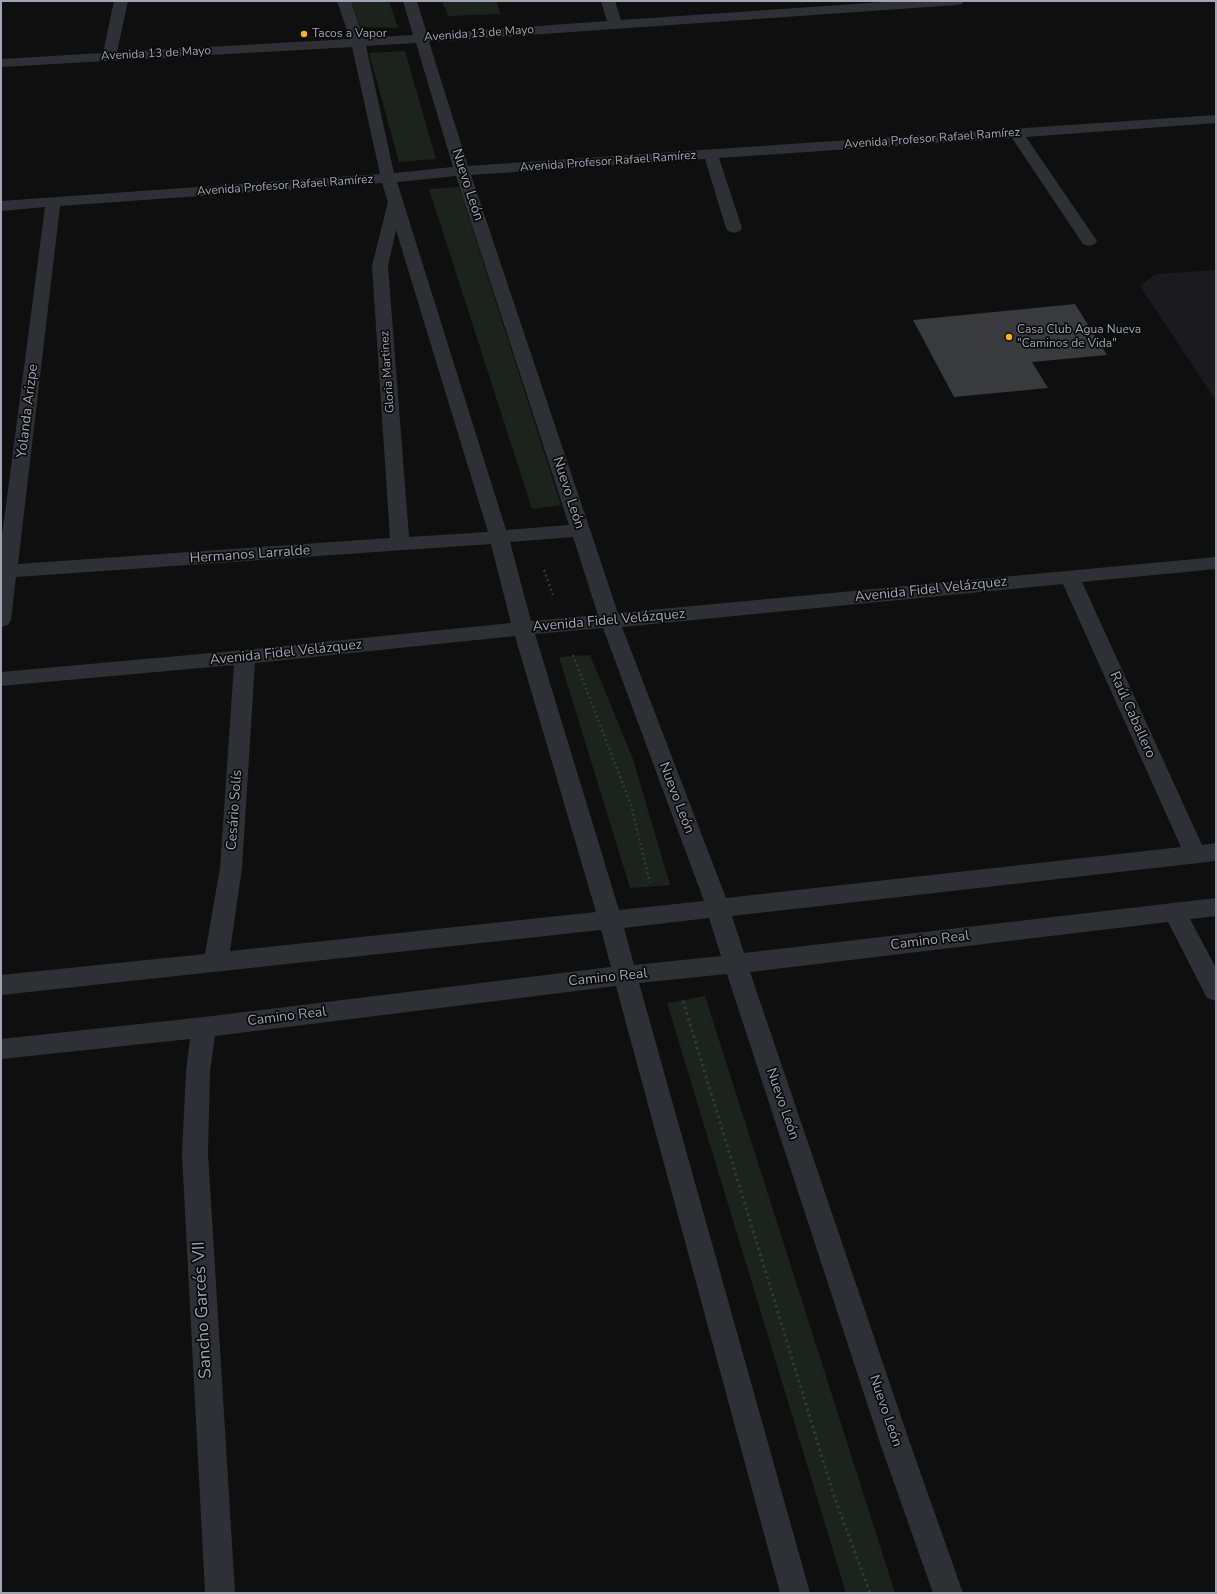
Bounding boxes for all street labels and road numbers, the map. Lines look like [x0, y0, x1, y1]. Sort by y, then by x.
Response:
street label: Avenida 13 de Mayo [424, 23, 534, 45]
street label: Avenida 13 de Mayo [101, 44, 211, 64]
street label: Avenida Profesor Rafael Ramírez [843, 126, 1021, 152]
street label: Nuevo León [447, 147, 487, 223]
street label: Avenida Profesor Rafael Ramírez [519, 149, 697, 175]
street label: Avenida Profesor Rafael Ramírez [196, 173, 374, 199]
street label: Gloria Martinez [378, 330, 398, 414]
street label: Yolanda Arizpe [14, 363, 42, 459]
street label: Nuevo León [548, 455, 588, 531]
street label: Hermanos Larralde [189, 542, 311, 568]
street label: Avenida Fidel Velázquez [854, 574, 1008, 606]
street label: Avenida Fidel Velázquez [532, 606, 686, 636]
street label: Avenida Fidel Velázquez [209, 637, 363, 669]
street label: Raúl Caballero [1105, 669, 1159, 761]
street label: Nuevo León [655, 760, 697, 836]
street label: Cesário Solís [224, 769, 246, 851]
street label: Camino Real [890, 928, 970, 954]
street label: Camino Real [568, 965, 648, 991]
street label: Camino Real [247, 1004, 327, 1030]
street label: Nuevo León [762, 1066, 802, 1142]
street label: Sancho Garcés VII [189, 1241, 217, 1379]
street label: Nuevo León [865, 1373, 905, 1449]

